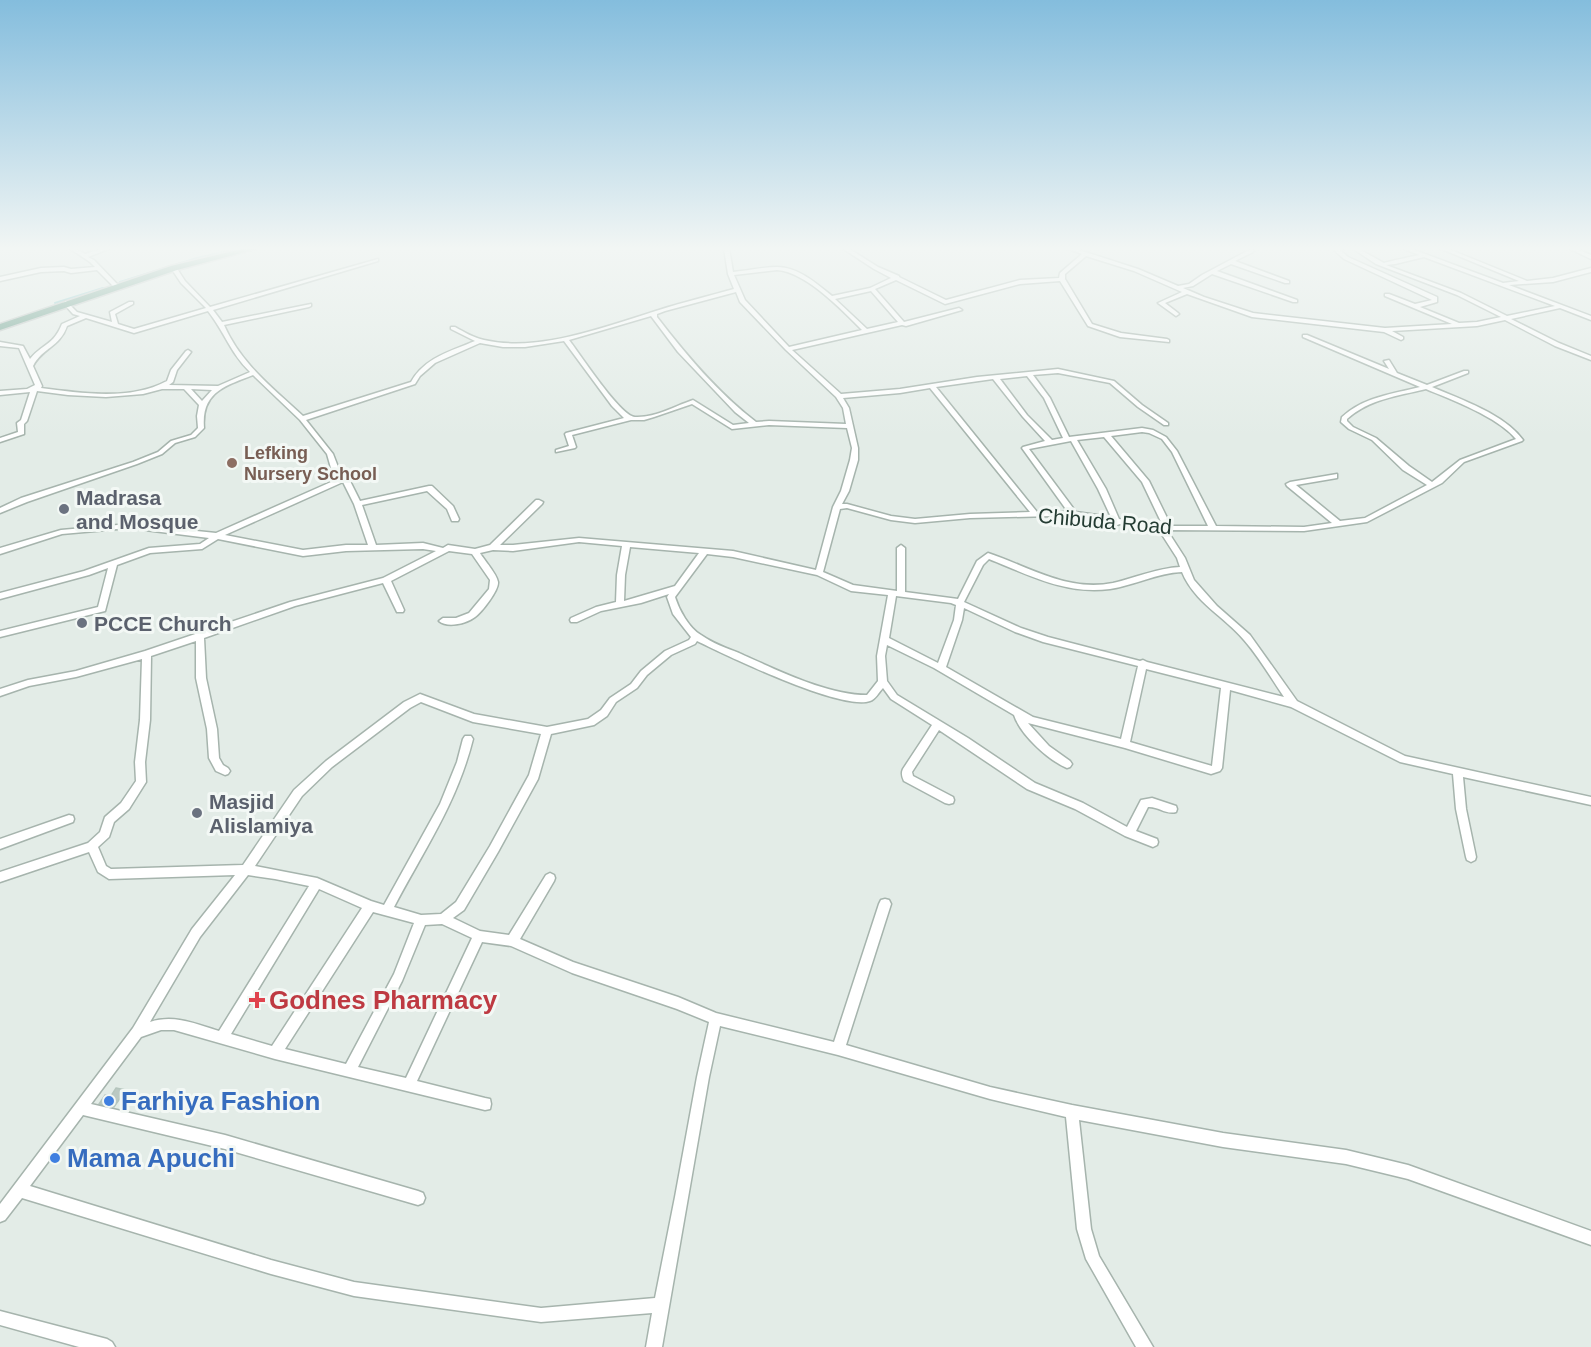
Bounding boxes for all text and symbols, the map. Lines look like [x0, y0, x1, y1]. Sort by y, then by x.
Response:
place label: Lefking Nursery School [244, 443, 377, 484]
marker: Lefking Nursery School [225, 456, 239, 470]
place label: Madrasa and Mosque [76, 486, 199, 533]
marker: Madrasa and Mosque [57, 502, 71, 516]
street label: Chibuda Road [1037, 504, 1173, 538]
place label: PCCE Church [94, 612, 232, 635]
marker: PCCE Church [75, 616, 89, 630]
place label: Masjid Alislamiya [209, 790, 313, 837]
marker: Masjid Alislamiya [190, 806, 204, 820]
place label: Godnes Pharmacy [269, 985, 498, 1015]
marker: Godnes Pharmacy [250, 993, 264, 1007]
place label: Farhiya Fashion [121, 1086, 320, 1116]
marker: Farhiya Fashion [102, 1094, 116, 1108]
place label: Mama Apuchi [67, 1143, 235, 1173]
marker: Mama Apuchi [48, 1151, 62, 1165]

